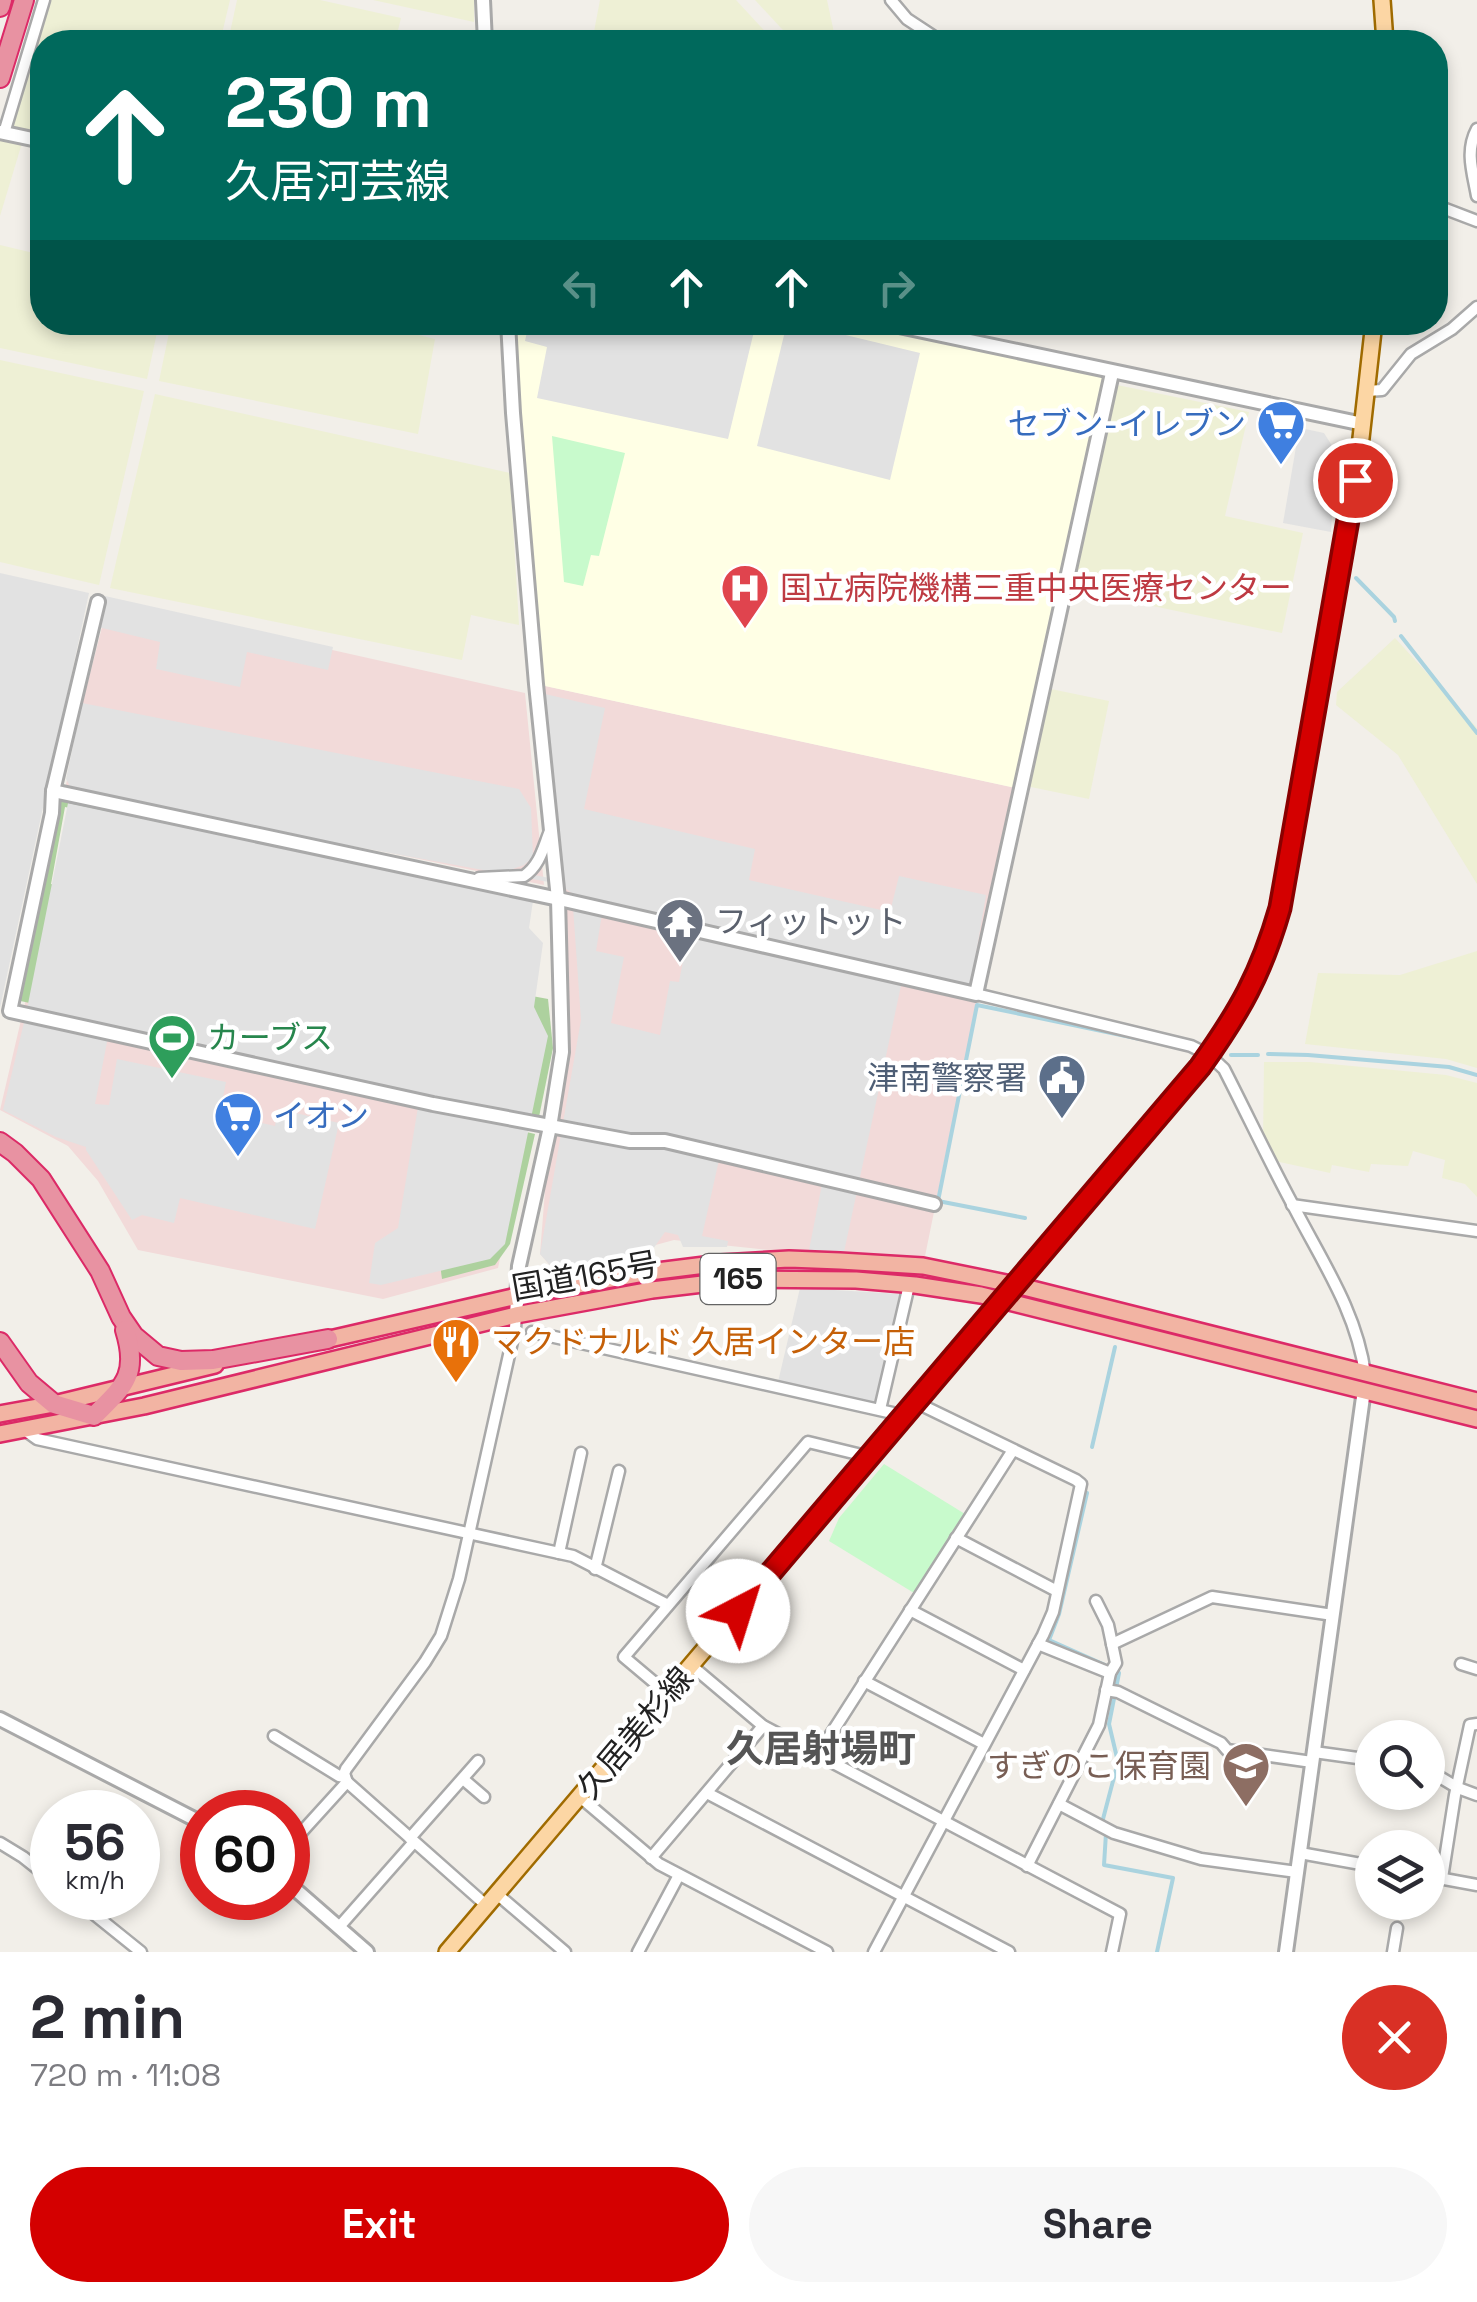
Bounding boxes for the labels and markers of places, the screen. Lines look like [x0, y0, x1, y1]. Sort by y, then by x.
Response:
supermarket icon: セブン-イレブン [1255, 398, 1307, 466]
place label: セブン-イレブン [1007, 404, 1246, 444]
pin [1313, 438, 1398, 523]
hospital icon: 国立病院機構三重中央医療センター [719, 562, 771, 630]
place label: 国立病院機構三重中央医療センター [780, 568, 1292, 608]
temple icon: フィットット [654, 896, 706, 964]
place label: フィットット [715, 902, 906, 942]
sports icon: カーブス [146, 1012, 198, 1080]
place label: カーブス [207, 1018, 333, 1058]
public building icon: 津南警察署 [1036, 1052, 1088, 1120]
place label: 津南警察署 [867, 1058, 1027, 1098]
supermarket icon: イオン [212, 1090, 264, 1158]
place label: イオン [273, 1096, 369, 1136]
restaurant icon: マクドナルド 久居インター店 [430, 1316, 482, 1384]
place label: マクドナルド 久居インター店 [491, 1322, 915, 1362]
school or university icon: すぎのこ保育園 [1220, 1740, 1272, 1808]
place label: すぎのこ保育園 [987, 1746, 1211, 1786]

